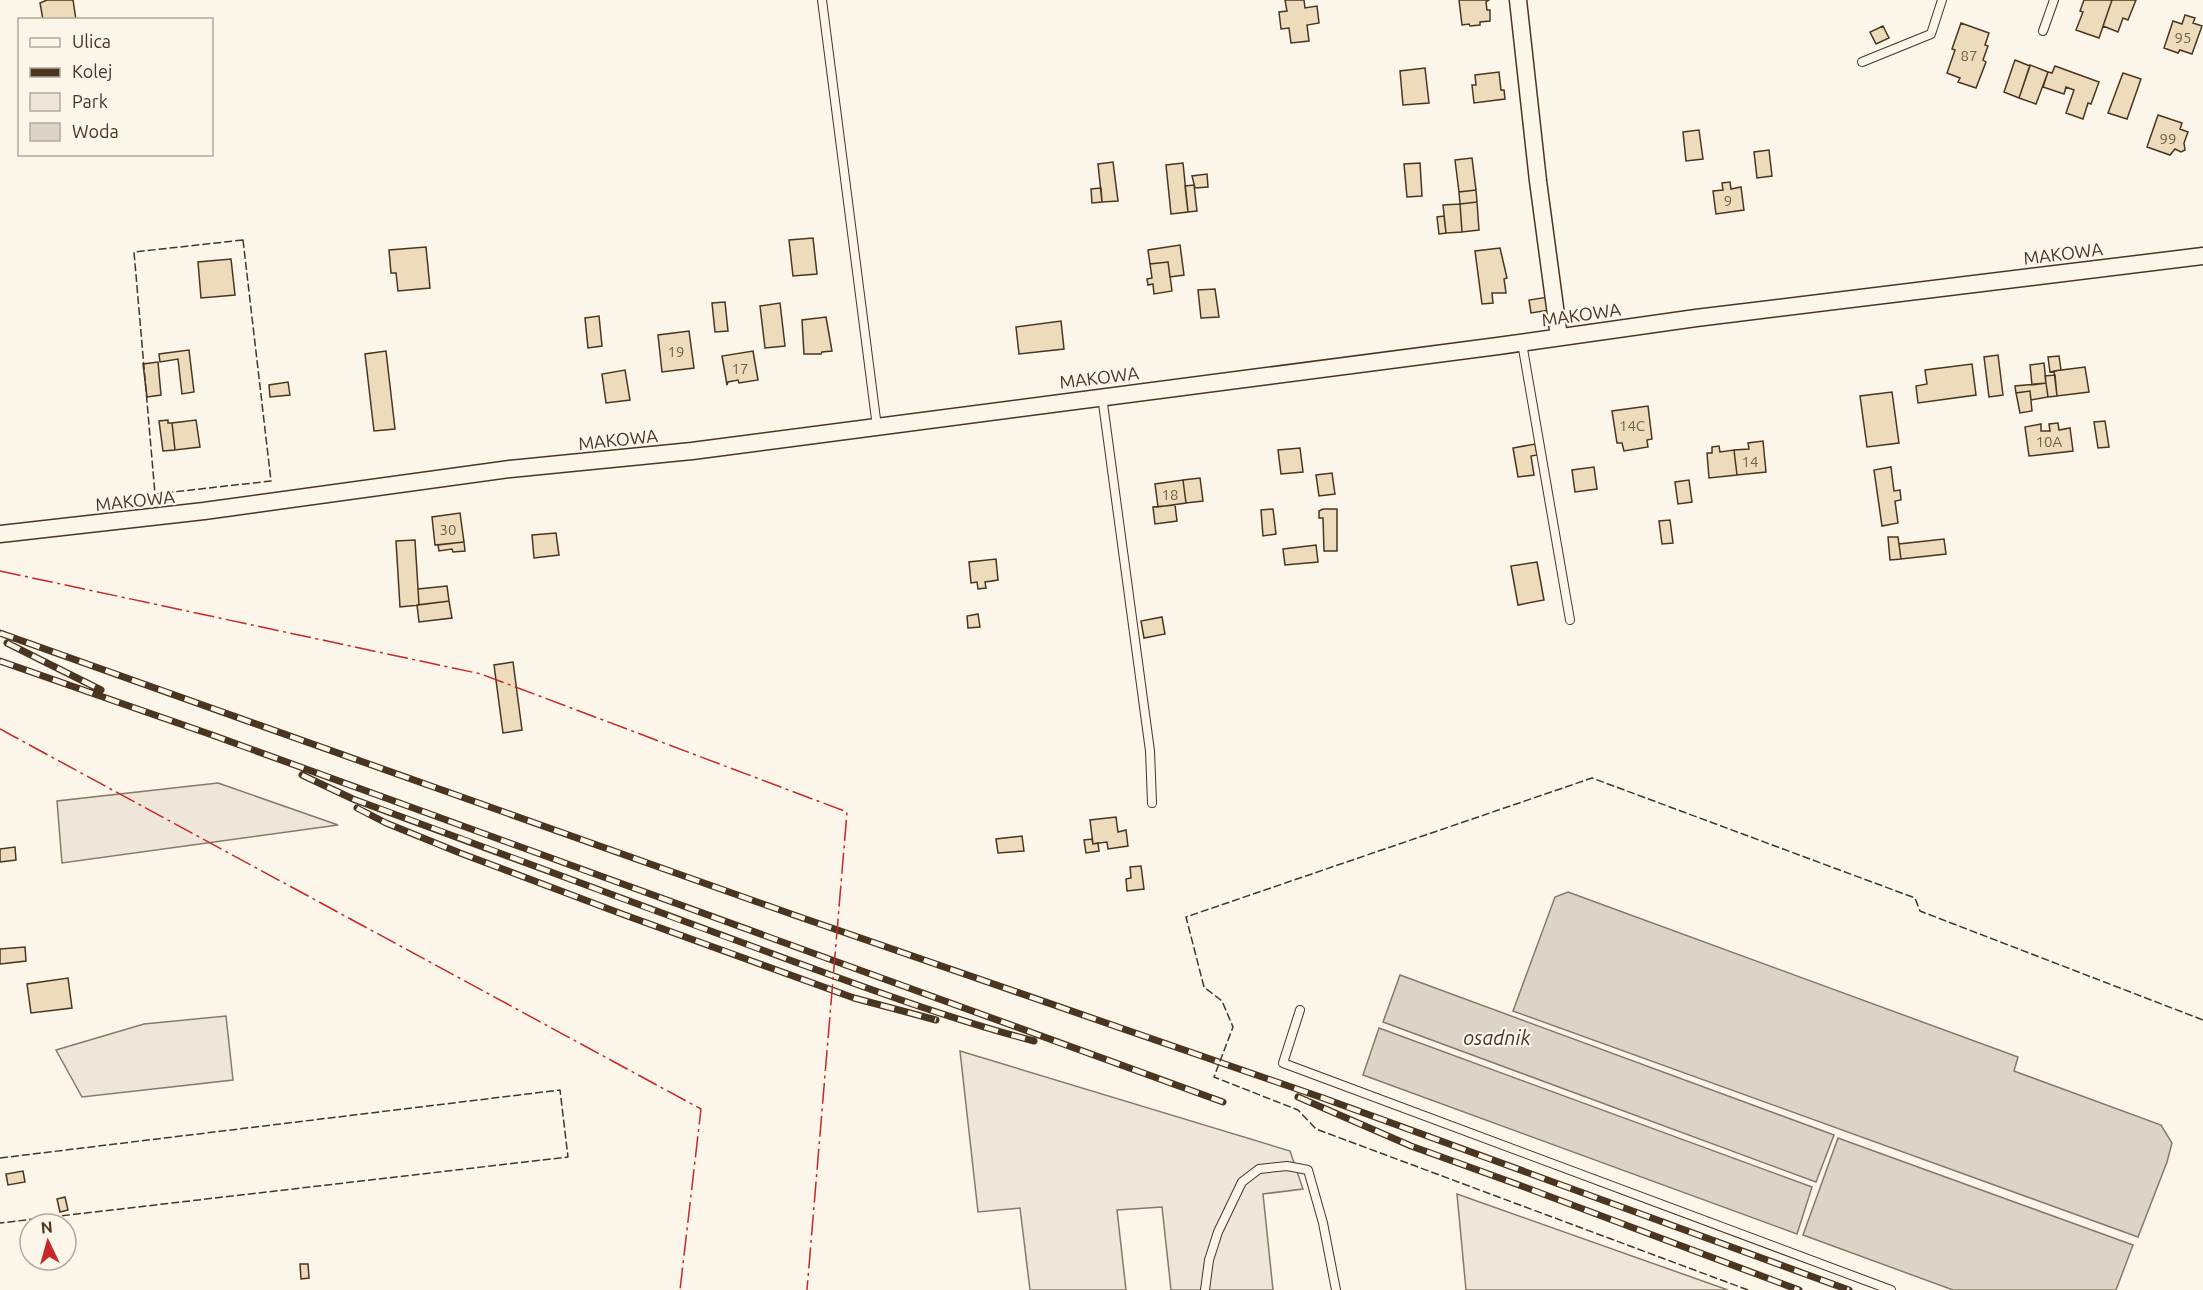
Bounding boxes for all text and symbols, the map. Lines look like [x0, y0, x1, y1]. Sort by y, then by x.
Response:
legend [18, 18, 213, 156]
house number: 95 [2175, 29, 2191, 46]
text: Ulica [72, 31, 111, 51]
house number: 87 [1961, 47, 1977, 64]
text: Kolej [72, 61, 112, 81]
text: Park [72, 91, 108, 111]
text: Woda [72, 121, 119, 141]
house number: 99 [2160, 130, 2176, 147]
house number: 9 [1724, 192, 1732, 209]
street label: MAKOWA [2022, 238, 2104, 268]
street label: MAKOWA [1540, 298, 1622, 329]
house number: 19 [668, 343, 684, 360]
house number: 17 [732, 360, 748, 377]
street label: MAKOWA [1058, 362, 1140, 392]
house number: 14C [1619, 417, 1645, 434]
street label: MAKOWA [577, 425, 659, 453]
house number: 10A [2036, 433, 2063, 450]
house number: 14 [1742, 453, 1758, 470]
street label: MAKOWA [94, 486, 176, 514]
house number: 18 [1162, 486, 1178, 503]
house number: 30 [440, 521, 456, 538]
water label: osadnik [1463, 1026, 1532, 1049]
north arrow [18, 1212, 78, 1272]
text: N [40, 1218, 53, 1237]

